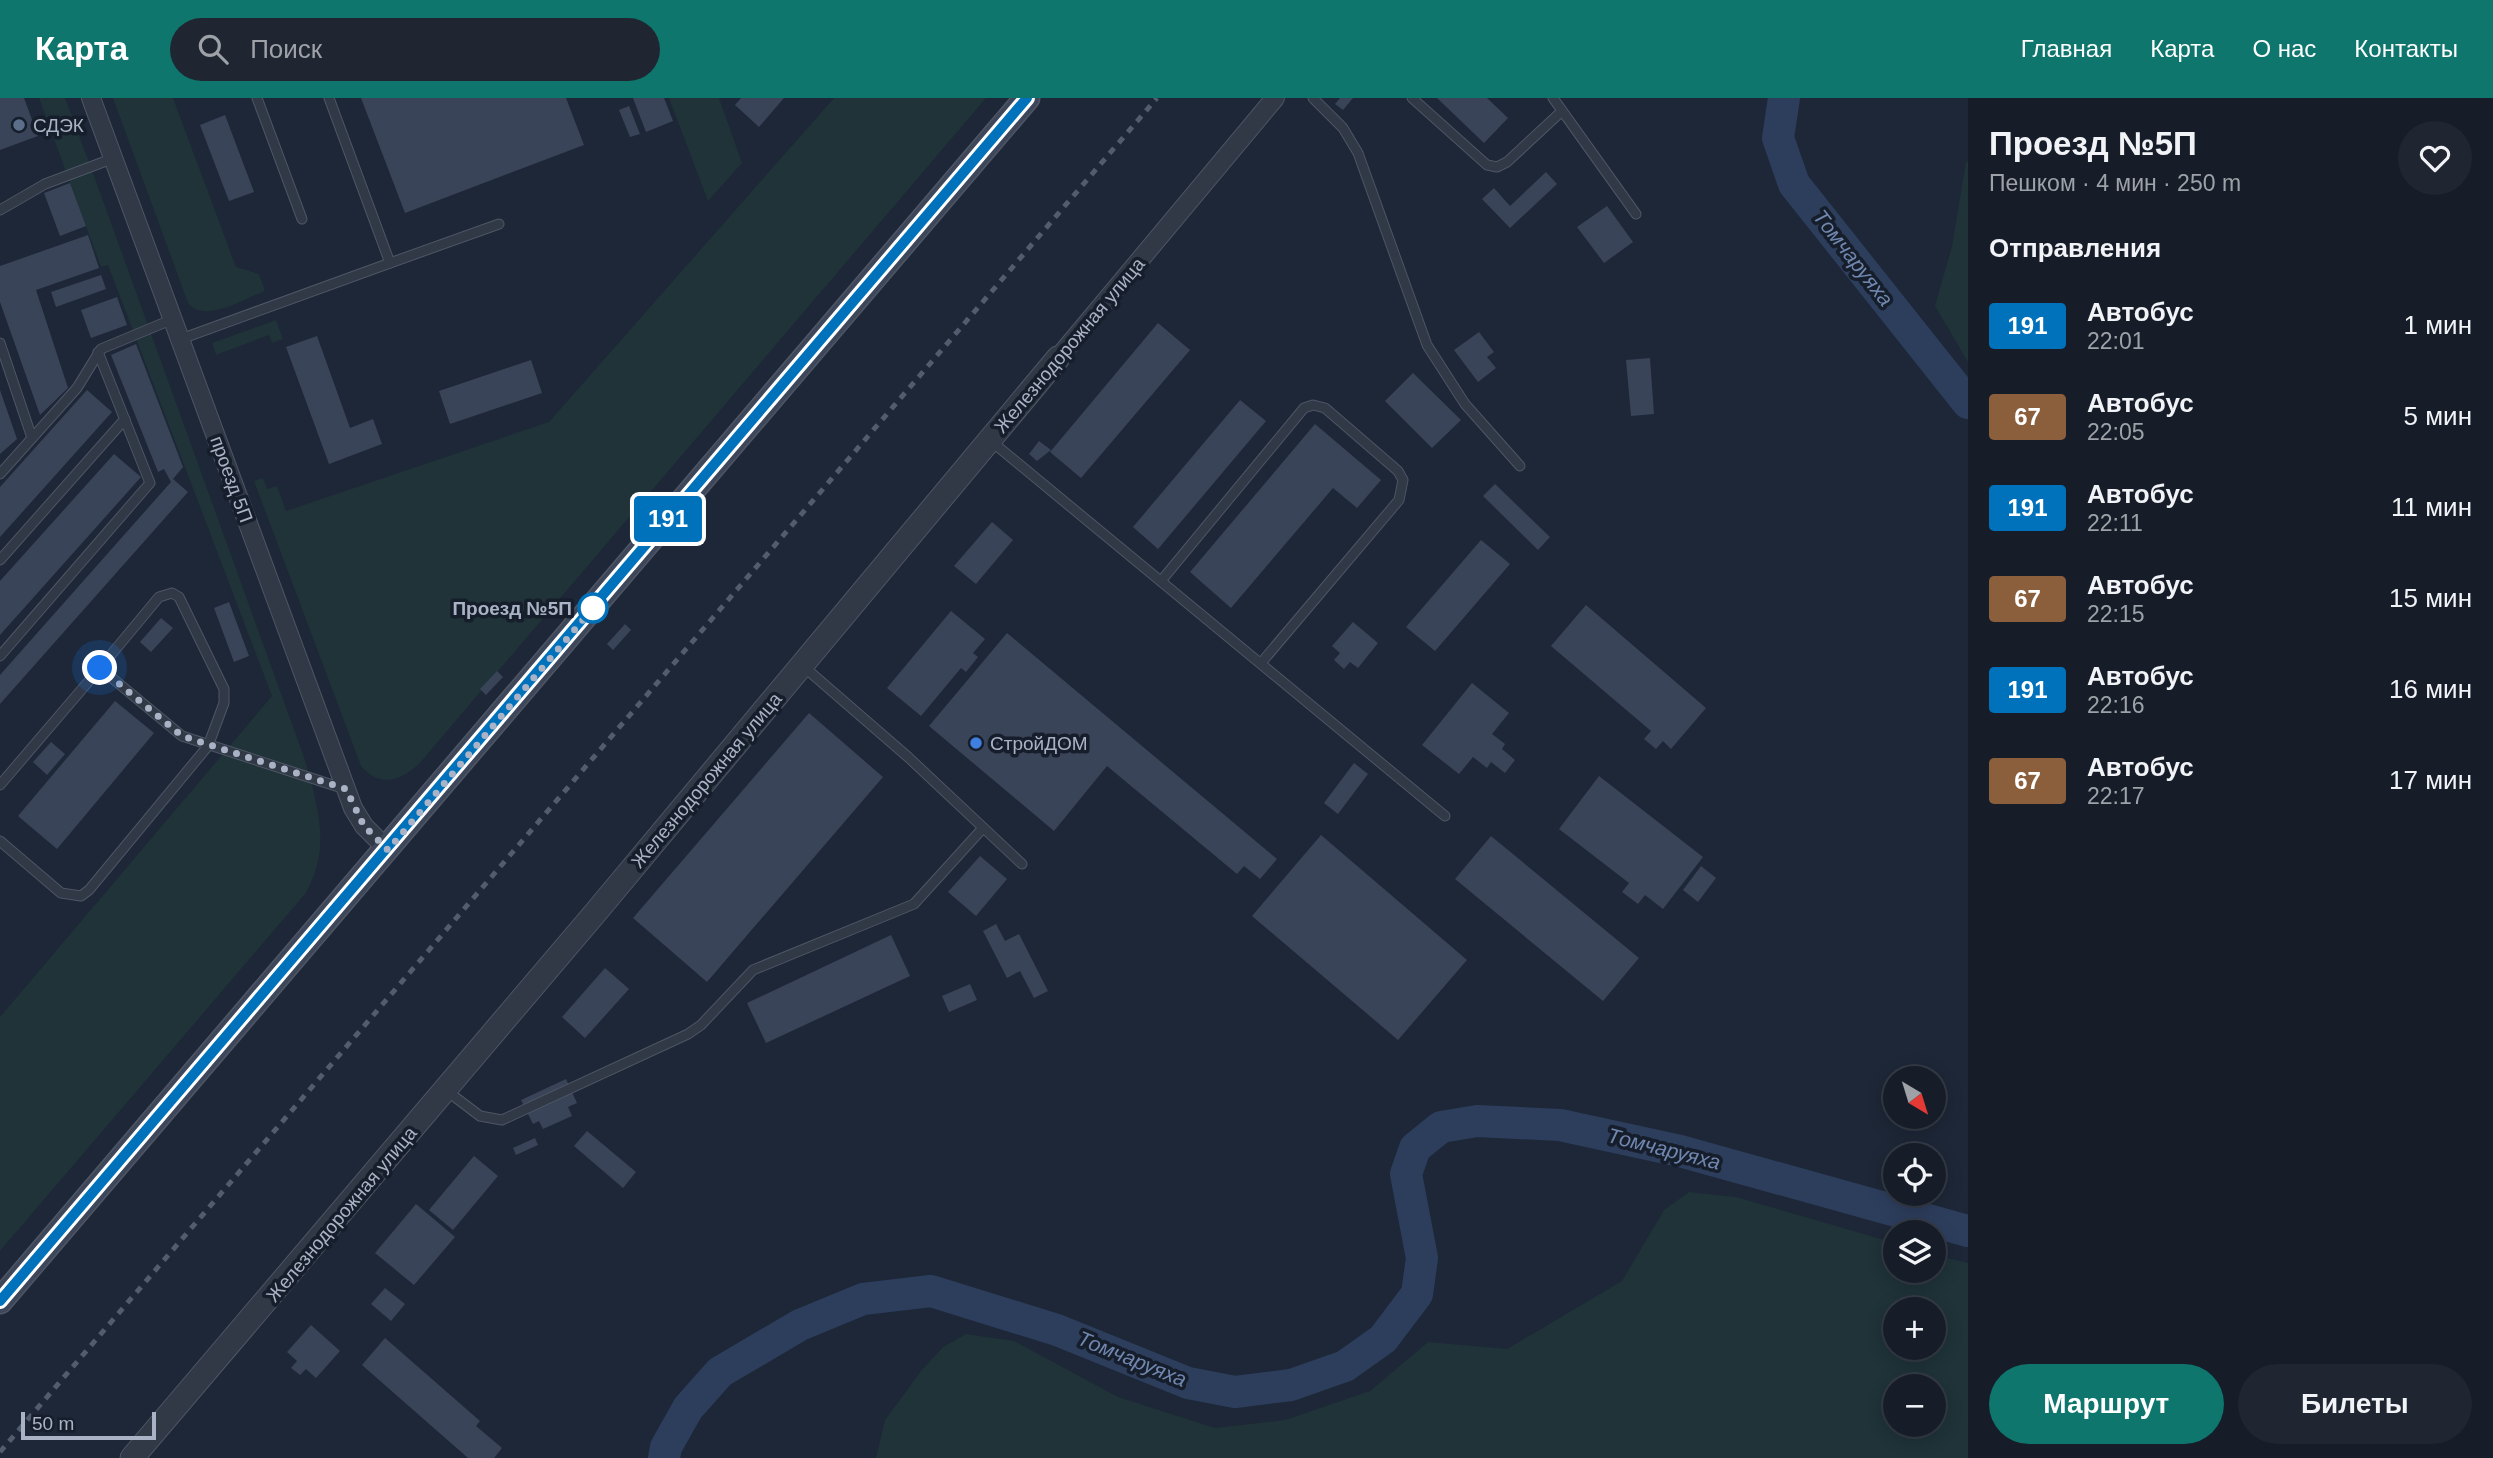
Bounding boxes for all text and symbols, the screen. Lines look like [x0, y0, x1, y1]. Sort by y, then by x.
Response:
search box [170, 18, 660, 81]
text: Карта [35, 30, 128, 67]
icon: search [194, 30, 232, 68]
text: Поиск [250, 34, 322, 64]
text: Главная [2021, 35, 2112, 62]
text: Карта [2150, 35, 2214, 62]
text: О нас [2252, 35, 2316, 62]
text: Контакты [2354, 35, 2458, 62]
place label: СДЭК [33, 115, 84, 136]
marker: СДЭК [11, 117, 27, 133]
button: heart [2398, 121, 2472, 195]
text: Проезд №5П [1989, 125, 2197, 162]
text: Пешком · 4 мин · 250 m [1989, 170, 2241, 196]
water label: Томчаруяха [1809, 205, 1898, 310]
text: Отправления [1989, 233, 2161, 263]
street label: Железнодорожная улица [990, 253, 1149, 437]
text: Автобус [2087, 297, 2194, 327]
text: 1 мин [2404, 310, 2472, 340]
text: 191 [2007, 312, 2048, 339]
text: 22:01 [2087, 328, 2145, 354]
text: Автобус [2087, 388, 2194, 418]
text: 5 мин [2404, 401, 2472, 431]
text: 67 [2014, 403, 2041, 430]
text: 22:05 [2087, 419, 2145, 445]
street label: проезд 5П [206, 433, 257, 525]
text: Автобус [2087, 479, 2194, 509]
text: 11 мин [2391, 492, 2472, 522]
text: 191 [2007, 494, 2048, 521]
line badge: 191 [628, 496, 708, 542]
text: 191 [648, 505, 688, 532]
text: 22:11 [2087, 510, 2143, 536]
text: Автобус [2087, 570, 2194, 600]
text: 15 мин [2389, 583, 2472, 613]
text: 67 [2014, 585, 2041, 612]
marker: Проезд №5П [578, 593, 608, 623]
place label: Проезд №5П [452, 598, 572, 619]
text: 22:15 [2087, 601, 2145, 627]
your location [82, 650, 117, 685]
text: Автобус [2087, 661, 2194, 691]
text: 16 мин [2389, 674, 2472, 704]
text: 191 [2007, 676, 2048, 703]
street label: Железнодорожная улица [627, 688, 786, 872]
text: 22:16 [2087, 692, 2145, 718]
place label: СтройДОМ [990, 733, 1088, 754]
marker: СтройДОМ [968, 735, 984, 751]
text: Автобус [2087, 752, 2194, 782]
text: 17 мин [2389, 765, 2472, 795]
text: 67 [2014, 767, 2041, 794]
text: 22:17 [2087, 783, 2145, 809]
north arrow [1883, 1066, 1946, 1129]
map controls [1883, 1066, 1946, 1437]
street label: Железнодорожная улица [262, 1122, 421, 1306]
water label: Томчаруяха [1605, 1123, 1723, 1174]
button: locate [1883, 1143, 1946, 1206]
button: layers [1883, 1220, 1946, 1283]
button: + [1883, 1297, 1946, 1360]
water label: Томчаруяха [1074, 1326, 1190, 1391]
button: Маршрут [1989, 1364, 2224, 1444]
button: Билеты [2238, 1364, 2472, 1444]
button: − [1883, 1374, 1946, 1437]
scale bar [21, 1409, 156, 1441]
text: 50 m [32, 1413, 74, 1434]

